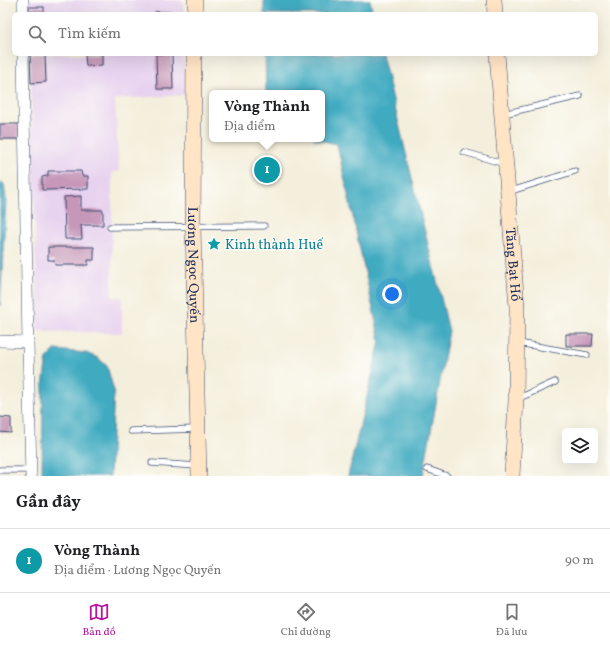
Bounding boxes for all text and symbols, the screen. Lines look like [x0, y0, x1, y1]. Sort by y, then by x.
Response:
search box [12, 12, 598, 56]
icon: search [26, 23, 48, 45]
text: Tìm kiếm [58, 24, 121, 45]
popup [209, 90, 325, 142]
text: Vòng Thành [224, 97, 310, 118]
text: Địa điểm [224, 118, 275, 136]
pin: 1 [254, 155, 280, 185]
street label: Lương Ngọc Quyến [182, 207, 203, 323]
street label: Tăng Bạt Hổ [500, 227, 525, 302]
place icon: Kinh thành Huế [206, 236, 222, 252]
place label: Kinh thành Huế [225, 236, 323, 255]
your location [382, 284, 402, 304]
map controls [562, 428, 598, 464]
button: layers [562, 428, 598, 464]
text: Gần đây [16, 491, 81, 514]
text: Vòng Thành [54, 541, 140, 562]
text: 1 [26, 552, 32, 570]
text: 90 m [565, 552, 594, 570]
text: Địa điểm · Lương Ngọc Quyến [54, 562, 221, 580]
tab: Bản đồ [82, 601, 116, 640]
tab: Chỉ đường [281, 601, 331, 640]
tab: Đã lưu [496, 601, 527, 640]

